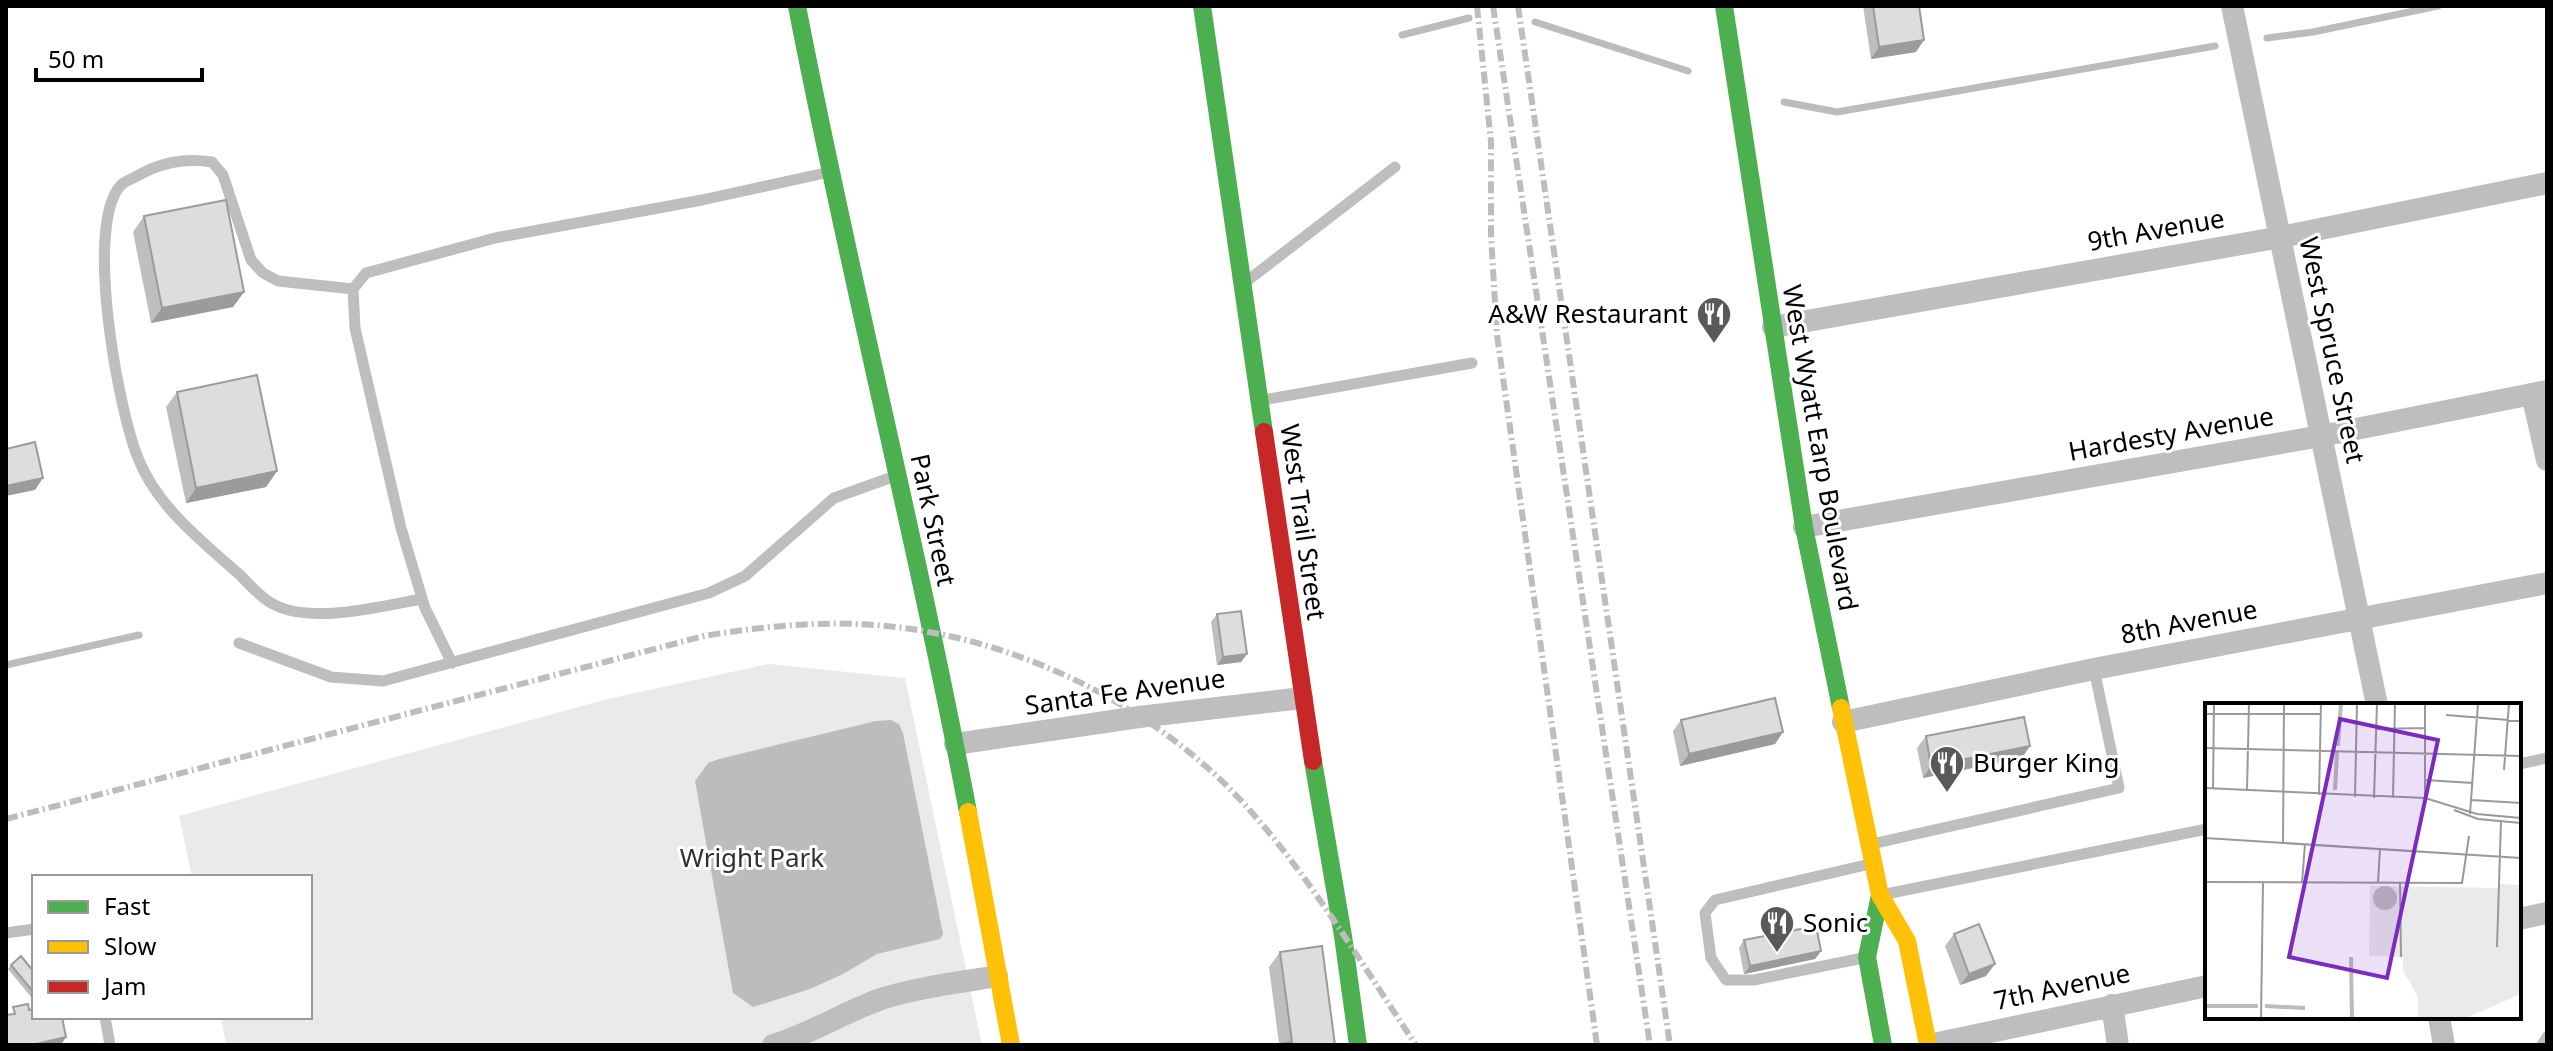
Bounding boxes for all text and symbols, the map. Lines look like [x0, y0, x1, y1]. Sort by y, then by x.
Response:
scale bar [36, 32, 202, 82]
text: 50 m [48, 42, 104, 75]
street label: 9th Avenue [2085, 199, 2227, 259]
street label: West Spruce Street [2291, 233, 2375, 466]
street label: West Wyatt Earp Boulevard [1775, 282, 1867, 614]
place label: A&W Restaurant [1488, 295, 1688, 331]
restaurant icon: A&W Restaurant [1695, 295, 1733, 345]
street label: Hardesty Avenue [2065, 397, 2276, 469]
street label: West Trail Street [1272, 421, 1336, 622]
street label: Park Street [902, 450, 966, 589]
street label: 8th Avenue [2117, 590, 2260, 652]
street label: Santa Fe Avenue [1022, 659, 1227, 723]
inset map [2205, 703, 2521, 1019]
restaurant icon: Burger King [1928, 744, 1966, 794]
place label: Burger King [1973, 744, 2119, 780]
park label: Wright Park [680, 839, 824, 875]
legend [32, 875, 312, 1019]
text: Fast [104, 889, 150, 922]
restaurant icon: Sonic [1758, 904, 1796, 954]
place label: Sonic [1803, 904, 1868, 940]
text: Slow [104, 929, 156, 962]
street label: 7th Avenue [1990, 954, 2133, 1018]
text: Jam [102, 969, 146, 1002]

